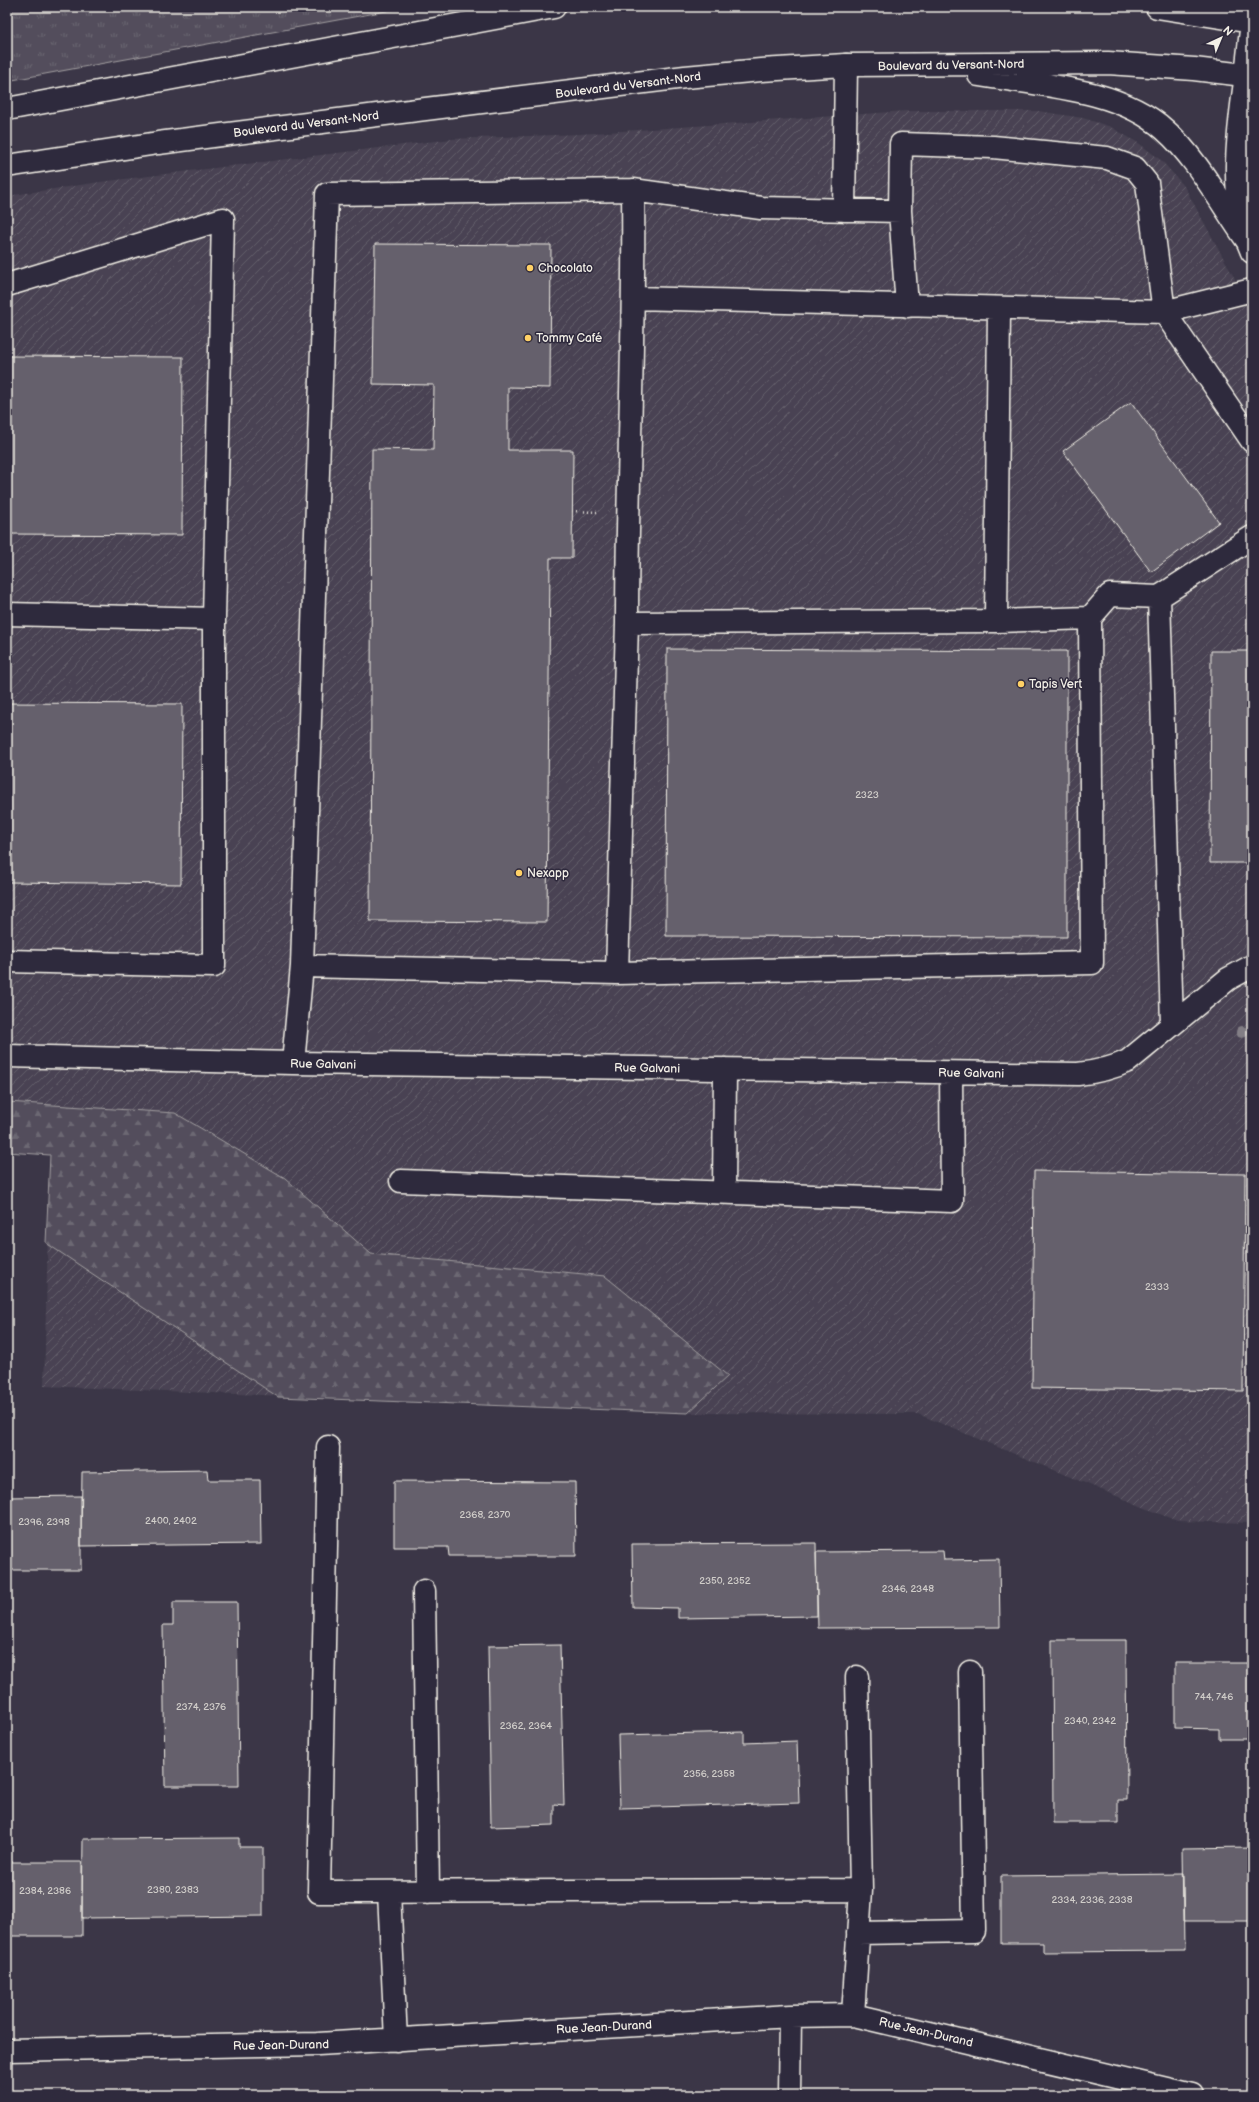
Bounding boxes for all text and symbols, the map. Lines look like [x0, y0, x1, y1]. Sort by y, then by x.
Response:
north arrow [1201, 18, 1241, 58]
text: N [1220, 24, 1235, 39]
street label: Boulevard du Versant-Nord [878, 57, 1025, 74]
street label: Boulevard du Versant-Nord [554, 69, 702, 102]
street label: Boulevard du Versant-Nord [232, 108, 380, 141]
place label: Chocolato [538, 261, 593, 276]
marker: Chocolato [525, 263, 535, 273]
place label: Tommy Café [536, 331, 602, 346]
marker: Tommy Café [523, 333, 533, 343]
place label: Tapis Vert [1029, 677, 1082, 692]
marker: Tapis Vert [1016, 679, 1026, 689]
house number: 2323 [855, 789, 879, 801]
place label: Nexapp [527, 866, 569, 881]
marker: Nexapp [514, 868, 524, 878]
street label: Rue Galvani [290, 1056, 356, 1073]
street label: Rue Galvani [614, 1060, 680, 1077]
street label: Rue Galvani [938, 1065, 1004, 1082]
house number: 2333 [1145, 1281, 1169, 1293]
house number: 2368, 2370 [460, 1509, 511, 1521]
house number: 2400, 2402 [145, 1515, 197, 1527]
house number: 2396, 2398 [18, 1516, 70, 1528]
house number: 2350, 2352 [699, 1575, 751, 1587]
house number: 2346, 2348 [882, 1583, 934, 1595]
house number: 744, 746 [1195, 1691, 1233, 1703]
house number: 2374, 2376 [176, 1701, 226, 1713]
house number: 2340, 2342 [1064, 1715, 1116, 1727]
house number: 2362, 2364 [500, 1720, 552, 1732]
house number: 2356, 2358 [683, 1768, 735, 1780]
house number: 2380, 2383 [147, 1884, 199, 1896]
house number: 2384, 2386 [19, 1885, 71, 1897]
house number: 2334, 2336, 2338 [1051, 1894, 1133, 1906]
street label: Rue Jean-Durand [877, 2014, 974, 2051]
street label: Rue Jean-Durand [556, 2017, 652, 2038]
street label: Rue Jean-Durand [233, 2037, 329, 2054]

